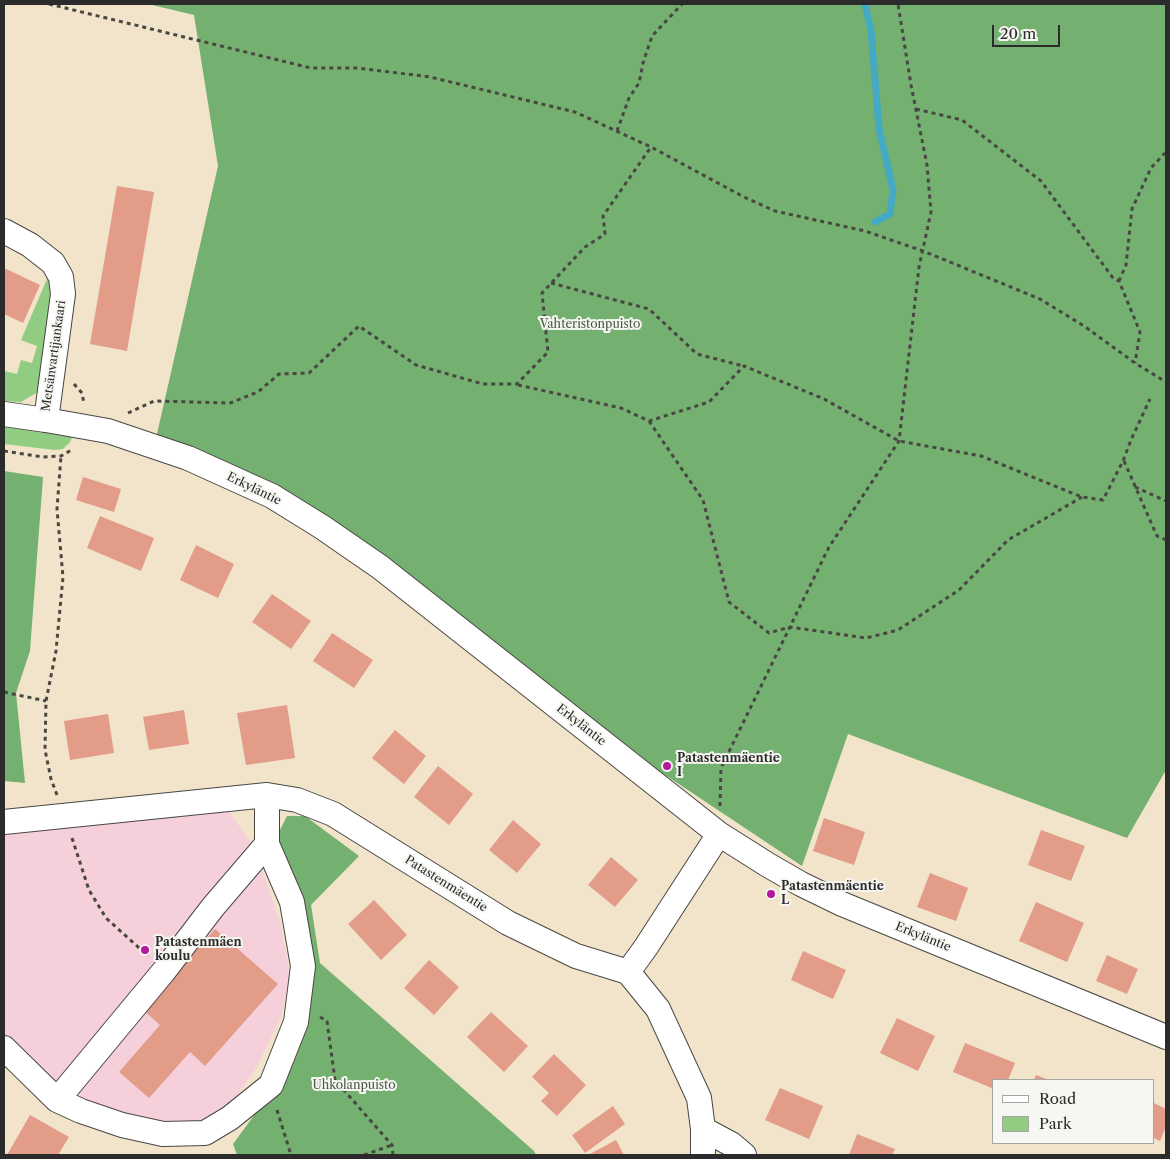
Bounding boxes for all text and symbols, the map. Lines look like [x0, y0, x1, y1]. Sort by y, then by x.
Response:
scale bar [995, 15, 1062, 47]
text: 20 m [1000, 24, 1036, 43]
street label: Metsänvartijankaari [39, 299, 69, 413]
park label: Vahteristonpuisto [540, 318, 640, 332]
street label: Erkyläntie [224, 470, 284, 508]
street label: Erkyläntie [553, 701, 609, 749]
place label: Patastenmäentie I [677, 752, 780, 780]
marker: Patastenmäentie I [661, 760, 673, 772]
street label: Patastenmäentie [402, 853, 490, 915]
place label: Patastenmäentie L [781, 880, 884, 908]
marker: Patastenmäentie L [765, 888, 777, 900]
street label: Erkyläntie [893, 919, 953, 955]
place label: Patastenmäen koulu [155, 936, 242, 964]
marker: Patastenmäen koulu [139, 944, 151, 956]
park label: Uhkolanpuisto [312, 1079, 396, 1093]
legend [992, 1079, 1155, 1144]
text: Road [1039, 1089, 1076, 1108]
text: Park [1039, 1114, 1072, 1133]

